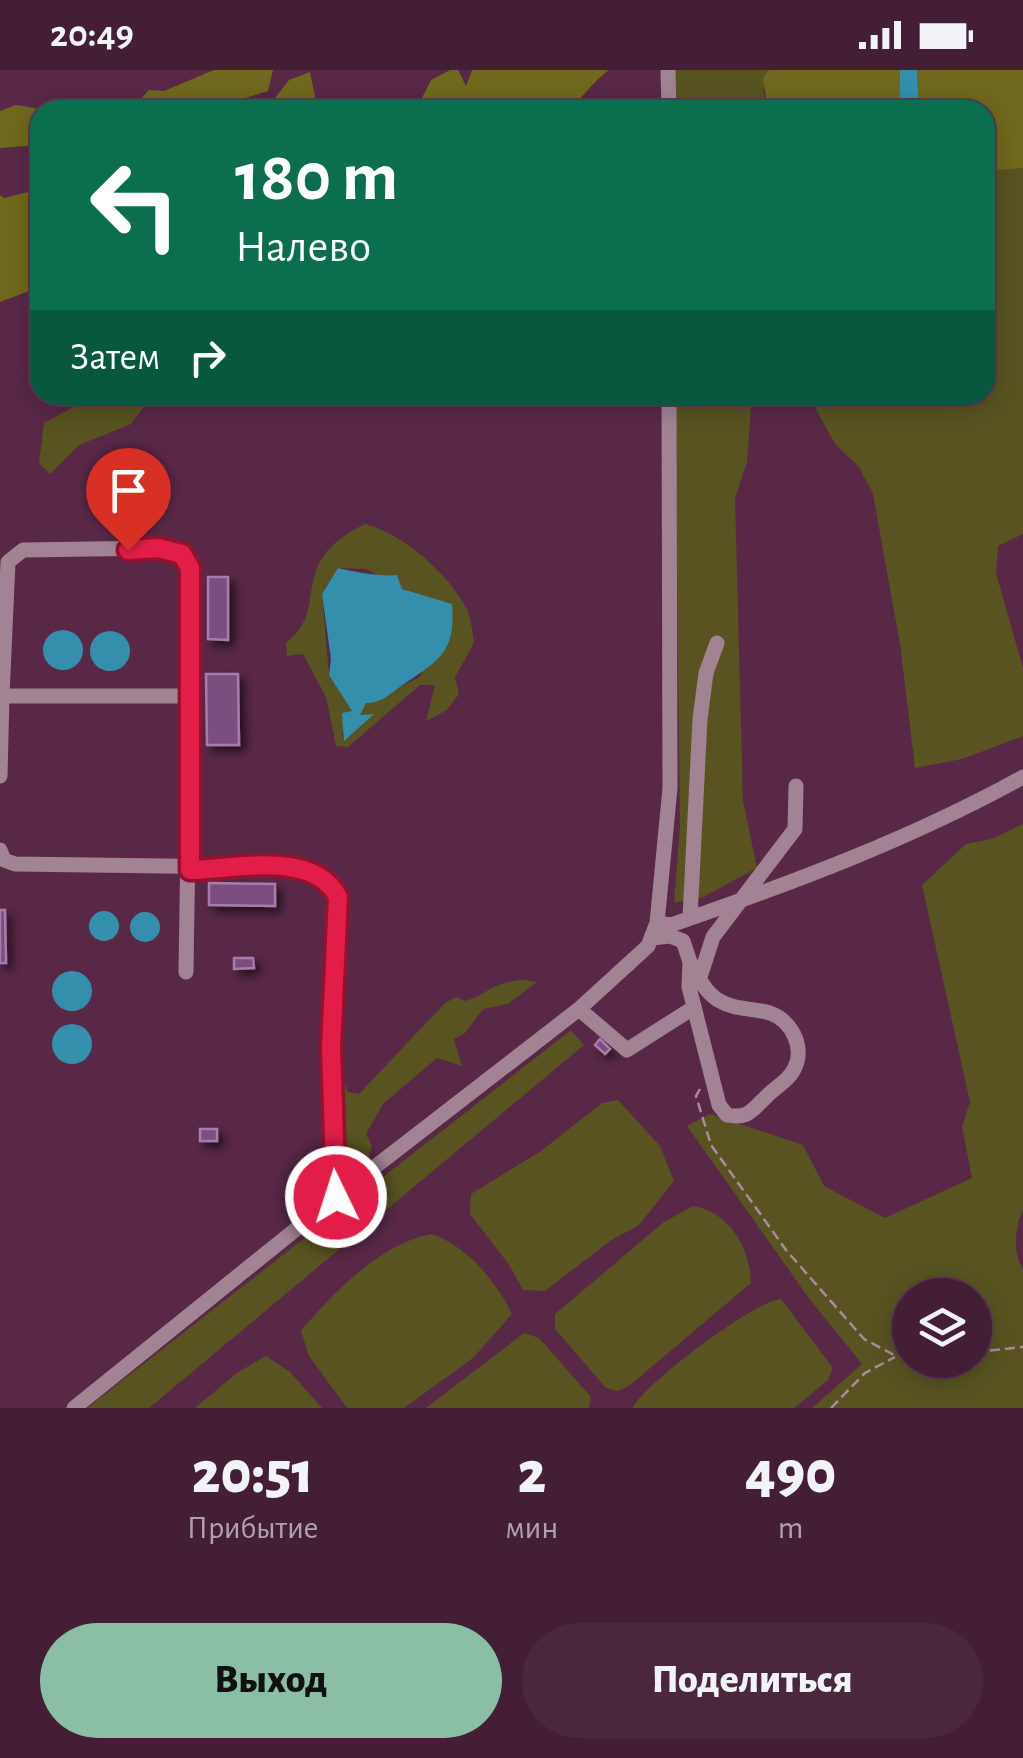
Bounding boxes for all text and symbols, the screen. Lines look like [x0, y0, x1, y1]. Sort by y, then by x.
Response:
text: 20:49 [50, 16, 134, 54]
icon: left [70, 140, 200, 270]
text: 180 m [235, 143, 398, 213]
text: Налево [235, 225, 371, 270]
icon: right [180, 330, 235, 385]
text: Затем [70, 339, 160, 377]
pin [86, 448, 171, 551]
icon: arrive [101, 463, 156, 518]
position arrow [284, 1145, 388, 1249]
map controls [892, 1278, 992, 1378]
button: layers [892, 1278, 992, 1378]
text: 20:51 [192, 1444, 314, 1504]
text: 2 [517, 1444, 546, 1504]
text: 490 [745, 1444, 836, 1504]
text: Прибытие [187, 1512, 319, 1544]
text: мин [505, 1512, 558, 1544]
text: m [778, 1512, 803, 1544]
button: Выход [40, 1623, 502, 1738]
button: Поделиться [522, 1623, 983, 1738]

